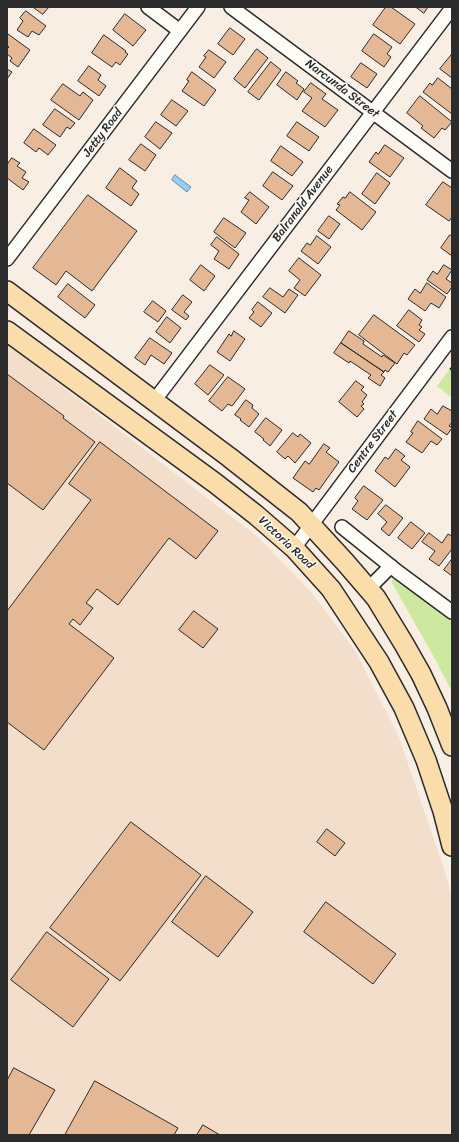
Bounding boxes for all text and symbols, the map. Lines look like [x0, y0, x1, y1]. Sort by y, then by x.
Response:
street label: Narcunda Street [302, 57, 382, 121]
street label: Jetty Road [80, 106, 126, 160]
street label: Balranald Avenue [270, 163, 336, 245]
street label: Centre Street [345, 408, 401, 476]
street label: Victoria Road [255, 514, 317, 572]

